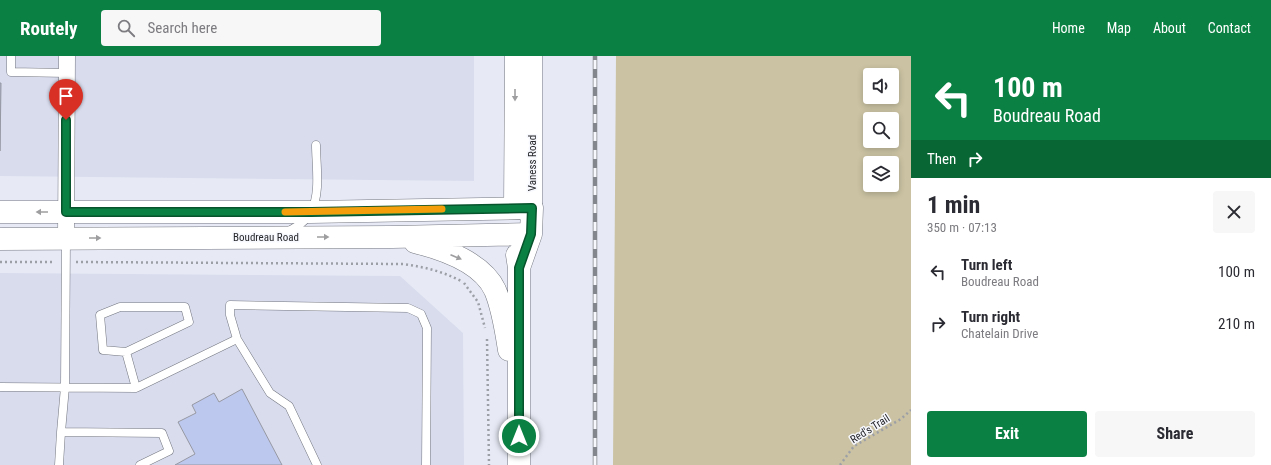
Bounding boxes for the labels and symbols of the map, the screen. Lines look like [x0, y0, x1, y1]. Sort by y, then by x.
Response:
pin [49, 79, 83, 120]
one-way arrow [512, 89, 518, 102]
street label: Vaness Road [526, 135, 539, 191]
one-way arrow [35, 209, 48, 215]
street label: Boudreau Road [233, 231, 299, 244]
one-way arrow [317, 234, 330, 240]
one-way arrow [89, 235, 102, 241]
one-way arrow [451, 254, 462, 260]
street label: Red's Trail [848, 412, 892, 446]
position arrow [498, 415, 540, 457]

